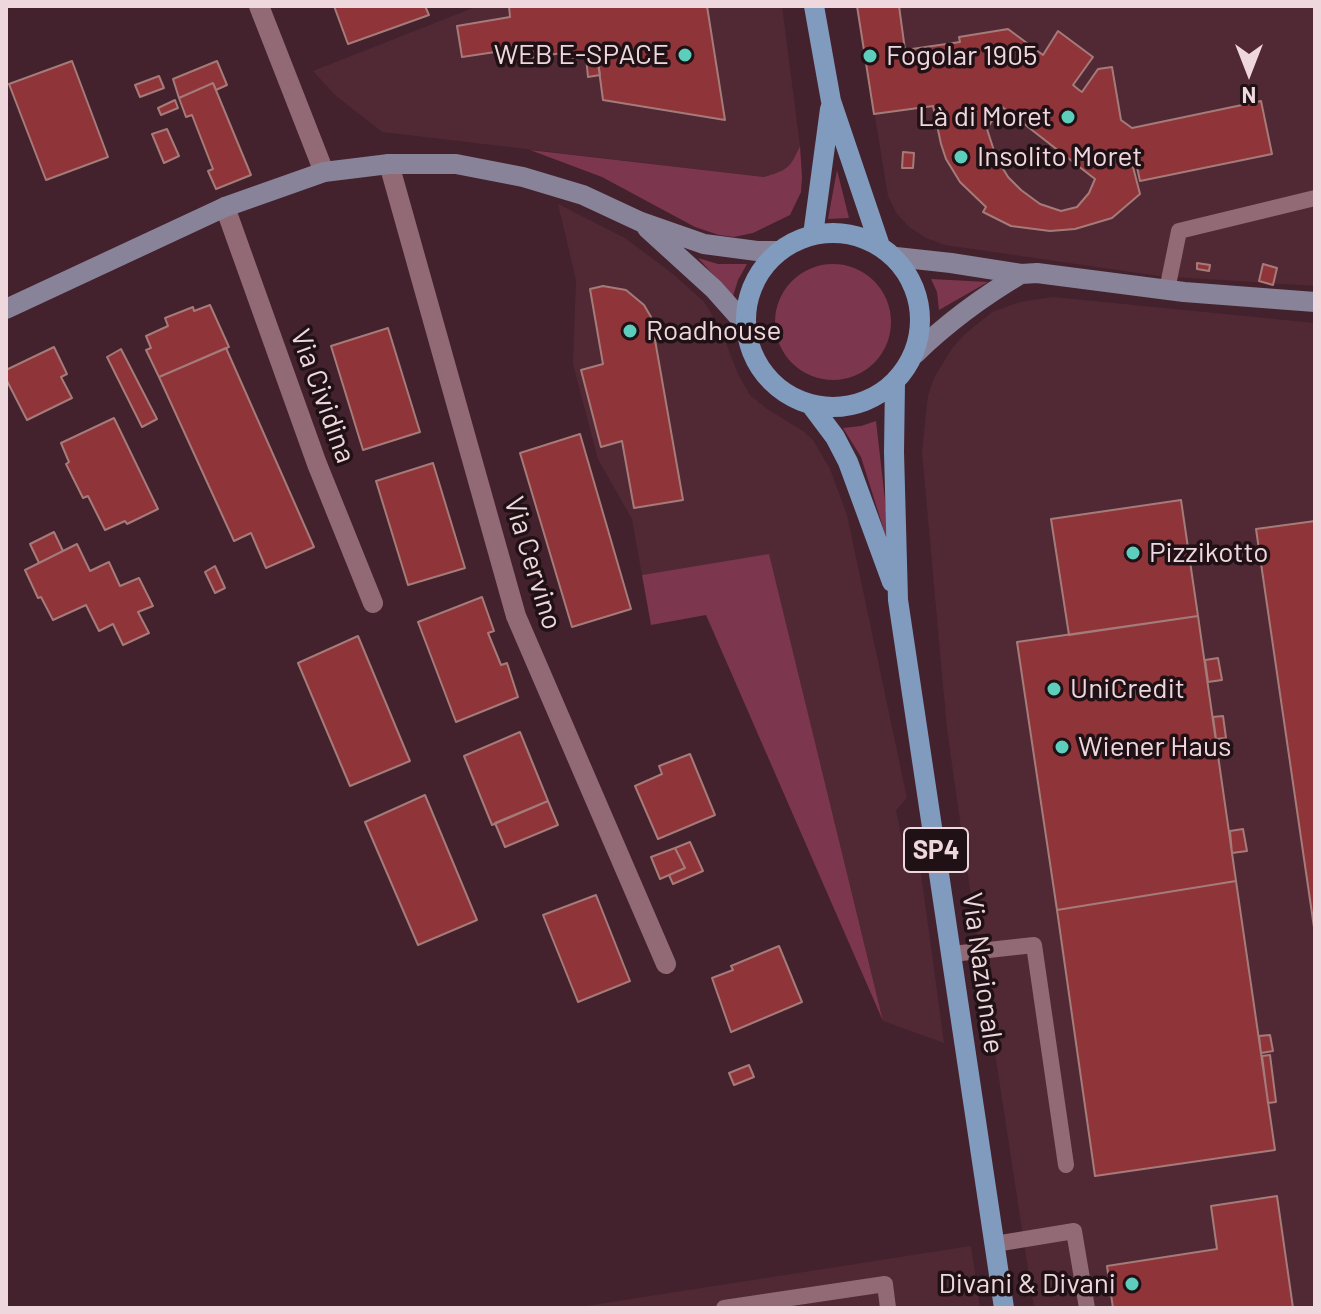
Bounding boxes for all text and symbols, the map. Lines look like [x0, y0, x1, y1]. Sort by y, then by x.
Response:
north arrow [1209, 32, 1289, 112]
place label: WEB E-SPACE [494, 38, 669, 72]
place label: Fogolar 1905 [886, 39, 1037, 73]
marker: WEB E-SPACE [676, 46, 694, 64]
marker: Fogolar 1905 [861, 47, 879, 65]
text: N [1242, 83, 1256, 109]
place label: Là di Moret [918, 100, 1052, 134]
marker: Là di Moret [1059, 108, 1077, 126]
place label: Insolito Moret [977, 140, 1143, 174]
marker: Insolito Moret [952, 148, 970, 166]
place label: Roadhouse [646, 314, 781, 348]
marker: Roadhouse [621, 322, 639, 340]
street label: Via Cividina [283, 325, 363, 467]
street label: Via Cervino [497, 493, 569, 633]
place label: Pizzikotto [1149, 536, 1269, 570]
marker: Pizzikotto [1124, 544, 1142, 562]
place label: UniCredit [1070, 672, 1185, 706]
marker: UniCredit [1045, 680, 1063, 698]
place label: Wiener Haus [1078, 730, 1231, 764]
marker: Wiener Haus [1053, 738, 1071, 756]
road number: SP4 [904, 828, 968, 872]
street label: Via Nazionale [955, 890, 1011, 1056]
place label: Divani & Divani [938, 1267, 1116, 1301]
marker: Divani & Divani [1123, 1275, 1141, 1293]

